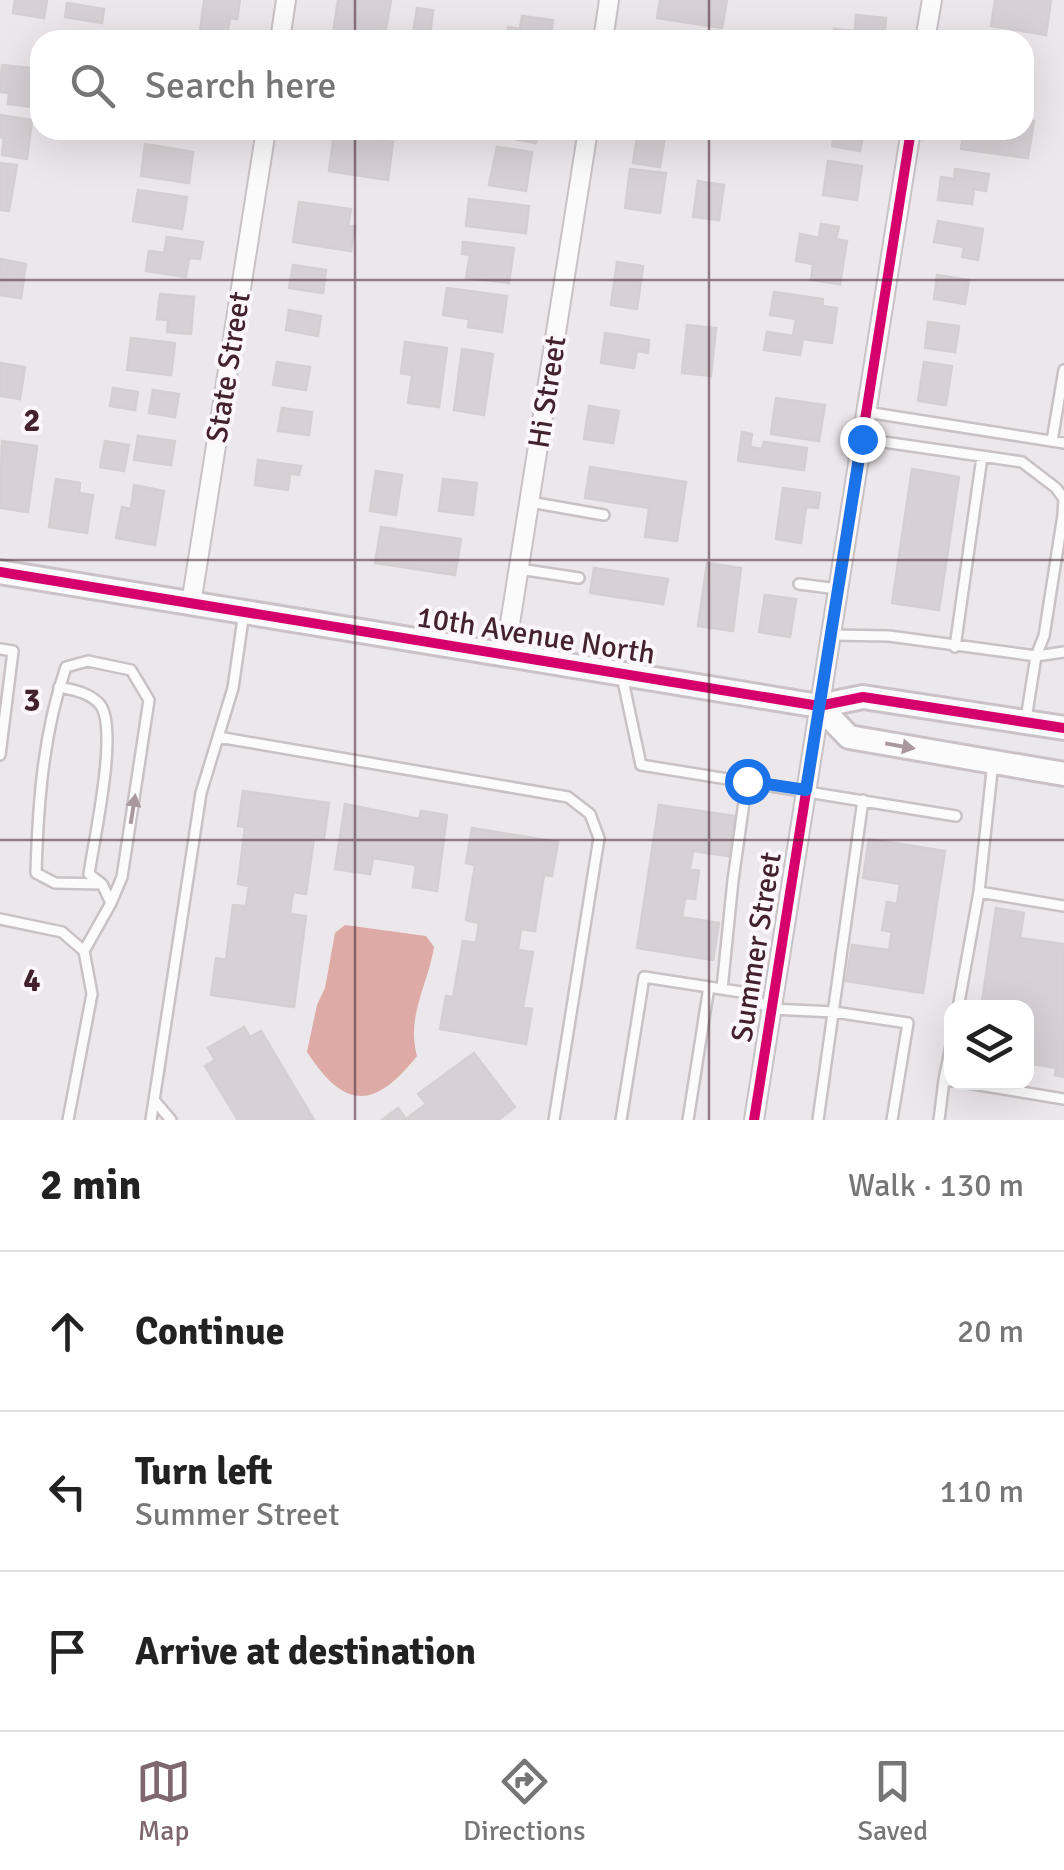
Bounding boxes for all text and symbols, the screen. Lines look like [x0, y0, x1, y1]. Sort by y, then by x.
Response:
search box [30, 30, 1034, 140]
icon: search [65, 58, 120, 113]
text: Search here [145, 62, 337, 109]
street label: State Street [198, 289, 259, 445]
street label: Hi Street [520, 333, 575, 451]
text: 2 [23, 401, 41, 440]
route end [840, 417, 886, 463]
street label: 10th Avenue North [414, 598, 658, 673]
text: 3 [23, 681, 41, 720]
one-way arrow [885, 739, 916, 754]
route start [725, 759, 771, 805]
one-way arrow [125, 793, 141, 825]
street label: Summer Street [723, 850, 790, 1045]
text: 4 [23, 961, 41, 1000]
map controls [944, 1000, 1034, 1090]
button: layers [944, 1000, 1034, 1090]
text: 2 min [40, 1160, 141, 1211]
text: Walk · 130 m [848, 1166, 1024, 1205]
icon: ahead [40, 1304, 95, 1359]
text: Continue [135, 1308, 285, 1355]
text: 20 m [957, 1312, 1024, 1351]
text: Turn left [135, 1448, 273, 1495]
icon: left [40, 1464, 95, 1519]
text: 110 m [940, 1472, 1024, 1511]
text: Summer Street [135, 1495, 340, 1534]
icon: arrive [40, 1624, 95, 1679]
text: Arrive at destination [135, 1628, 476, 1675]
tab: Map [136, 1754, 191, 1848]
tab: Directions [463, 1754, 585, 1848]
tab: Saved [857, 1754, 928, 1848]

